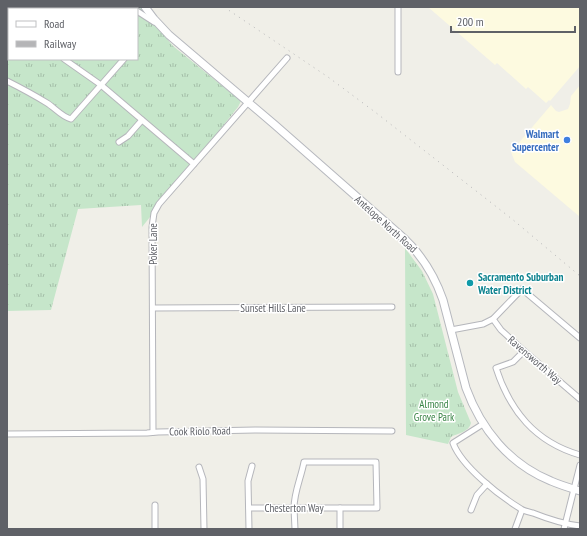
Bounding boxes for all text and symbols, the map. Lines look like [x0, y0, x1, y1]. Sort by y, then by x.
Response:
legend [8, 8, 138, 60]
scale bar [451, 8, 575, 34]
text: 200 m [457, 14, 484, 29]
text: Road [44, 16, 64, 31]
text: Railway [44, 36, 77, 51]
place label: Walmart Supercenter [512, 127, 560, 154]
marker: Walmart Supercenter [562, 135, 572, 145]
street label: Antelope North Road [352, 192, 420, 256]
street label: Poker Lane [146, 223, 160, 265]
place label: Sacramento Suburban Water District [477, 270, 563, 297]
marker: Sacramento Suburban Water District [465, 278, 475, 288]
street label: Sunset Hills Lane [240, 301, 306, 315]
street label: Ravensworth Way [505, 333, 566, 388]
park label: Almond Grove Park [414, 397, 455, 424]
street label: Cook Riolo Road [169, 423, 231, 439]
street label: Chesterton Way [264, 501, 324, 515]

